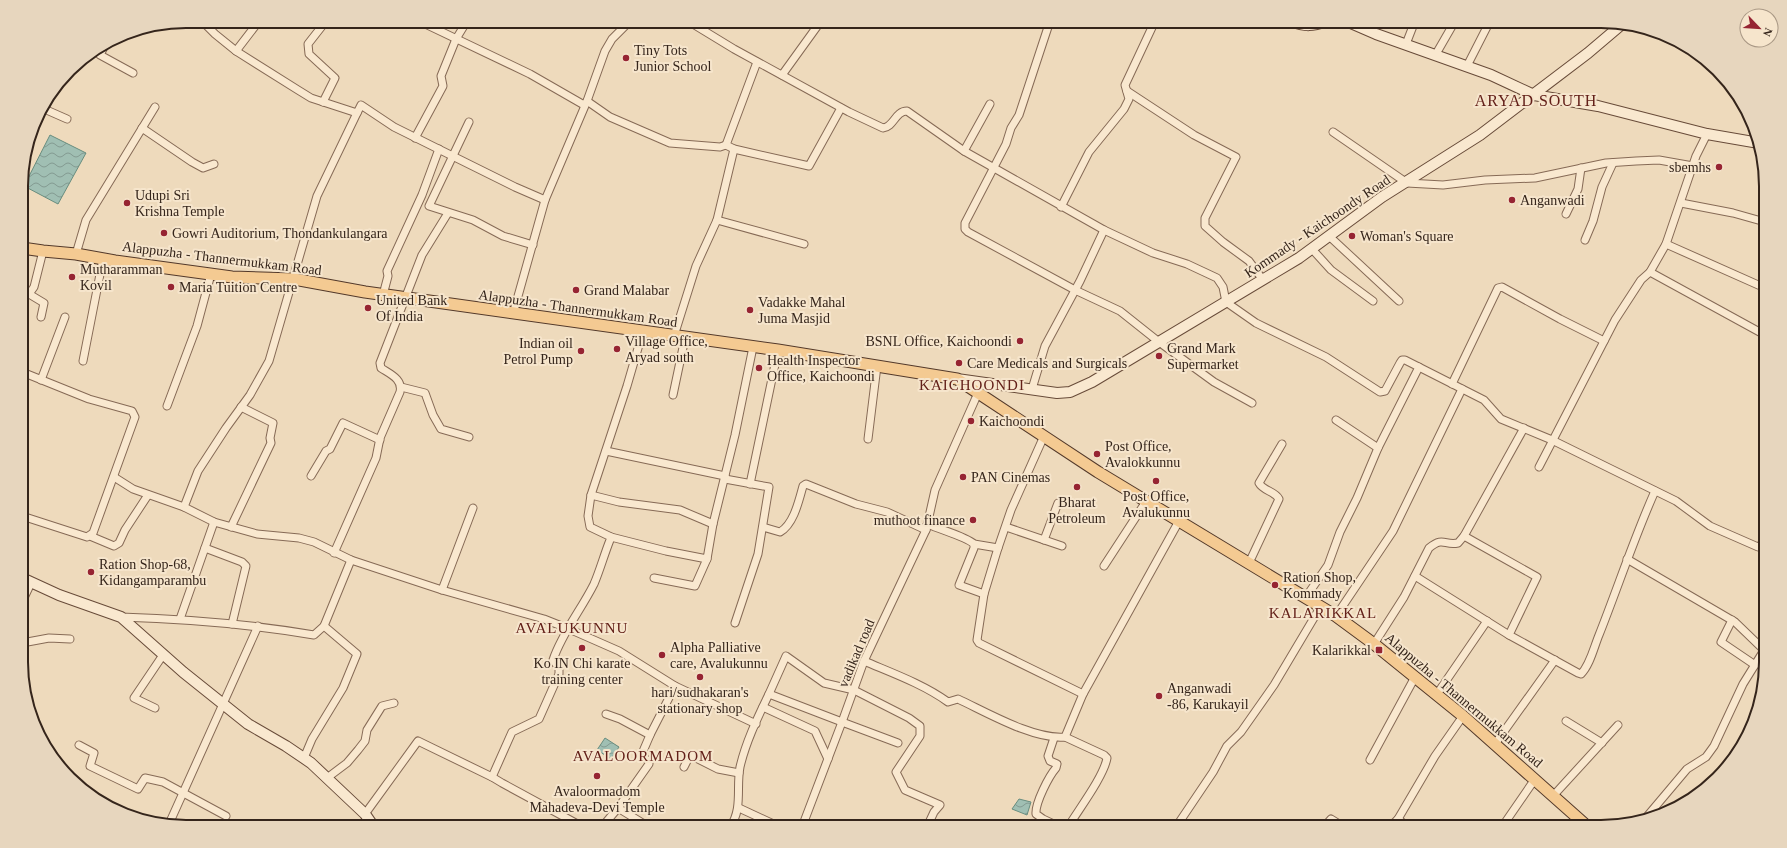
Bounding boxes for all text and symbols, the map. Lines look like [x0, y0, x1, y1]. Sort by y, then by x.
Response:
north arrow [1739, 8, 1779, 48]
text: N [1761, 26, 1775, 38]
place label: Tiny Tots Junior School [634, 43, 712, 74]
marker: Tiny Tots Junior School [621, 53, 631, 63]
district label: ARYAD SOUTH [1475, 92, 1597, 109]
place label: sbemhs [1669, 160, 1711, 175]
marker: sbemhs [1714, 162, 1724, 172]
street label: Kommady - Kaichoondy Road [1242, 172, 1393, 281]
place label: Udupi Sri Krishna Temple [135, 188, 224, 219]
place label: Anganwadi [1520, 193, 1585, 208]
marker: Anganwadi [1507, 195, 1517, 205]
marker: Udupi Sri Krishna Temple [122, 198, 132, 208]
place label: Gowri Auditorium, Thondankulangara [172, 226, 388, 241]
marker: Gowri Auditorium, Thondankulangara [159, 228, 169, 238]
place label: Woman's Square [1360, 229, 1454, 244]
marker: Woman's Square [1347, 231, 1357, 241]
street label: Alappuzha - Thannermukkam Road [121, 239, 322, 278]
place label: Mutharamman Kovil [80, 262, 162, 293]
marker: Mutharamman Kovil [67, 272, 77, 282]
place label: Maria Tuition Centre [179, 280, 297, 295]
marker: Maria Tuition Centre [166, 282, 176, 292]
place label: Grand Malabar [584, 283, 669, 298]
marker: Grand Malabar [571, 285, 581, 295]
street label: Alappuzha - Thannermukkam Road [477, 287, 678, 330]
place label: United Bank Of India [376, 293, 447, 324]
place label: Vadakke Mahal Juma Masjid [758, 295, 846, 326]
marker: United Bank Of India [363, 303, 373, 313]
marker: Vadakke Mahal Juma Masjid [745, 305, 755, 315]
place label: Village Office, Aryad south [625, 334, 708, 365]
place label: BSNL Office, Kaichoondi [865, 334, 1012, 349]
place label: Indian oil Petrol Pump [503, 336, 573, 367]
marker: BSNL Office, Kaichoondi [1015, 336, 1025, 346]
place label: Grand Mark Supermarket [1167, 341, 1239, 372]
marker: Village Office, Aryad south [612, 344, 622, 354]
marker: Indian oil Petrol Pump [576, 346, 586, 356]
marker: Grand Mark Supermarket [1154, 351, 1164, 361]
place label: Health Inspector Office, Kaichoondi [767, 353, 875, 384]
place label: Care Medicals and Surgicals [967, 356, 1127, 371]
marker: Care Medicals and Surgicals [954, 358, 964, 368]
marker: Health Inspector Office, Kaichoondi [754, 363, 764, 373]
district label: KAICHOONDI [919, 377, 1025, 393]
place label: Kaichoondi [979, 414, 1044, 429]
marker: Kaichoondi [966, 416, 976, 426]
place label: Post Office, Avalokkunnu [1105, 439, 1180, 470]
marker: Post Office, Avalokkunnu [1092, 449, 1102, 459]
place label: PAN Cinemas [971, 470, 1050, 485]
marker: PAN Cinemas [958, 472, 968, 482]
marker: Post Office, Avalukunnu [1151, 476, 1161, 486]
marker: Bharat Petroleum [1072, 482, 1082, 492]
place label: Post Office, Avalukunnu [1122, 489, 1190, 520]
place label: Bharat Petroleum [1048, 495, 1106, 526]
place label: muthoot finance [874, 513, 965, 528]
marker: muthoot finance [968, 515, 978, 525]
place label: Ration Shop-68, Kidangamparambu [99, 557, 206, 588]
marker: Ration Shop-68, Kidangamparambu [86, 567, 96, 577]
place label: Ration Shop, Kommady [1283, 570, 1356, 601]
marker: Ration Shop, Kommady [1270, 580, 1280, 590]
district label: KALARIKKAL [1269, 605, 1377, 621]
street label: vadikad road [835, 617, 878, 690]
district label: AVALUKUNNU [516, 620, 628, 636]
street label: Alappuzha - Thannermukkam Road [1382, 630, 1545, 771]
place label: Alpha Palliative care, Avalukunnu [670, 640, 768, 671]
marker: Ko IN Chi karate training center [577, 643, 587, 653]
place label: Kalarikkal [1312, 643, 1371, 658]
marker: Kalarikkal [1374, 645, 1384, 655]
marker: Alpha Palliative care, Avalukunnu [657, 650, 667, 660]
place label: Ko IN Chi karate training center [534, 656, 630, 687]
marker: hari/sudhakaran's stationary shop [695, 672, 705, 682]
place label: Anganwadi -86, Karukayil [1167, 681, 1249, 712]
place label: hari/sudhakaran's stationary shop [651, 685, 749, 716]
marker: Anganwadi -86, Karukayil [1154, 691, 1164, 701]
district label: AVALOORMADOM [573, 748, 713, 764]
marker: Avaloormadom Mahadeva-Devi Temple [592, 771, 602, 781]
place label: Avaloormadom Mahadeva-Devi Temple [529, 784, 665, 815]

